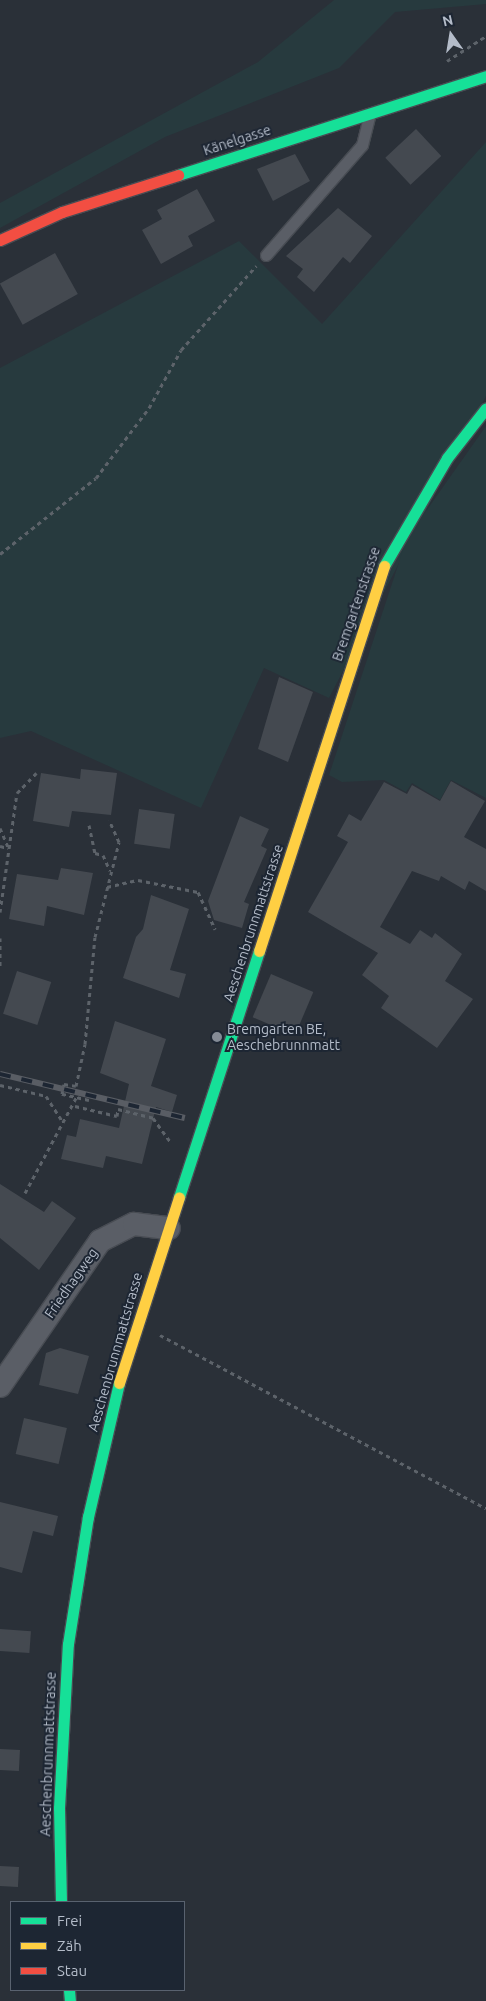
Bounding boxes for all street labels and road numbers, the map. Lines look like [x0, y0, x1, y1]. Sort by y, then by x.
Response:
street label: Känelgasse [201, 121, 273, 159]
street label: Bremgartenstrasse [329, 545, 383, 663]
street label: Aeschenbrunnmattstrasse [220, 842, 286, 1004]
street label: Friedhagweg [41, 1245, 101, 1321]
street label: Aeschenbrunnmattstrasse [84, 1270, 146, 1434]
street label: Aeschenbrunnmattstrasse [37, 1671, 59, 1837]

